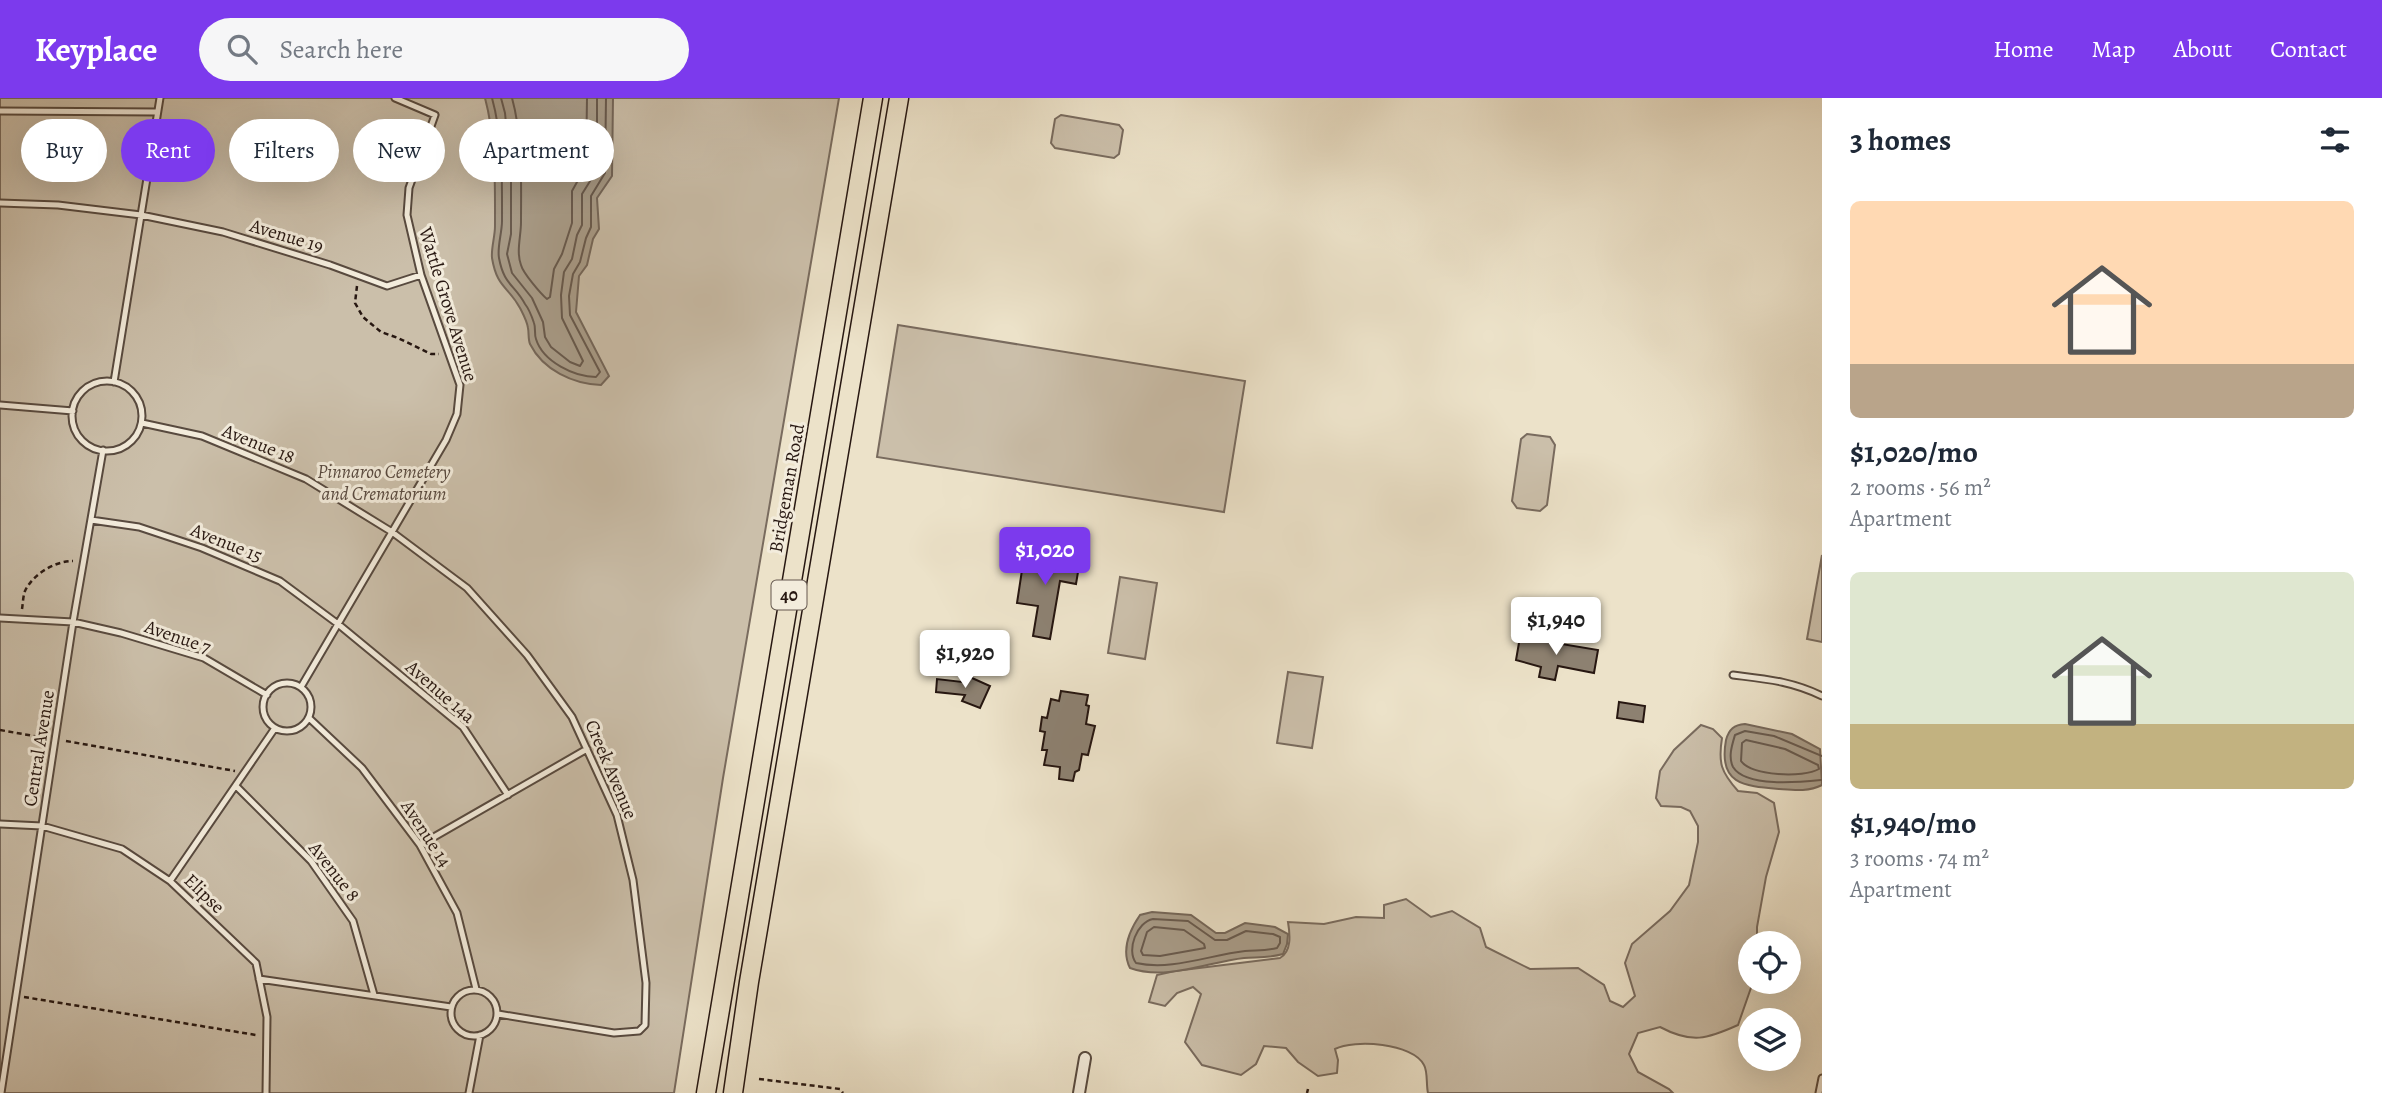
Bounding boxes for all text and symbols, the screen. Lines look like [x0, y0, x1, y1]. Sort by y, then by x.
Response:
search box [199, 18, 689, 81]
text: Keyplace [35, 27, 157, 72]
icon: search [223, 30, 261, 68]
text: Search here [279, 32, 403, 67]
text: Home [1993, 33, 2054, 65]
text: Map [2092, 33, 2136, 65]
text: About [2174, 33, 2232, 65]
text: Contact [2270, 33, 2347, 65]
chip: Buy [21, 119, 107, 182]
chip: Rent [121, 119, 215, 182]
chip: Filters [229, 119, 339, 182]
chip: New [353, 119, 445, 182]
chip: Apartment [459, 119, 614, 182]
text: 3 homes [1850, 120, 1951, 160]
icon: filters [2316, 121, 2354, 159]
street label: Avenue 19 [246, 212, 327, 259]
street label: Wattle Grove Avenue [412, 223, 484, 385]
icon: home [2039, 247, 2165, 373]
street label: Avenue 18 [218, 417, 299, 470]
street label: Bridgeman Road [763, 421, 811, 555]
text: $1,020/mo [1850, 432, 1978, 472]
park label: Pinnaroo Cemetery and Crematorium [317, 459, 451, 507]
text: 2 rooms · 56 m² [1850, 472, 1991, 503]
text: Apartment [1850, 503, 1952, 534]
street label: Avenue 15 [186, 516, 266, 569]
pin: $1,020 [988, 528, 1102, 587]
text: $1,020 [1015, 534, 1075, 565]
road number: 40 [772, 580, 806, 610]
pin: $1,940 [1499, 598, 1613, 657]
text: $1,940 [1527, 604, 1585, 635]
street label: Avenue 7 [140, 613, 214, 660]
icon: home [2039, 618, 2165, 744]
pin: $1,920 [908, 630, 1022, 690]
text: $1,920 [936, 637, 994, 668]
street label: Avenue 14a [399, 654, 481, 729]
street label: Central Avenue [17, 688, 61, 808]
street label: Creek Avenue [579, 716, 644, 823]
street label: Avenue 14 [394, 794, 458, 873]
text: $1,940/mo [1850, 803, 1976, 843]
street label: Avenue 8 [302, 835, 366, 907]
text: 3 rooms · 74 m² [1850, 843, 1989, 874]
street label: Elipse [178, 868, 230, 920]
text: Apartment [1850, 874, 1952, 905]
map controls [1738, 931, 1801, 1071]
button: locate [1738, 931, 1801, 994]
button: layers [1738, 1008, 1801, 1071]

